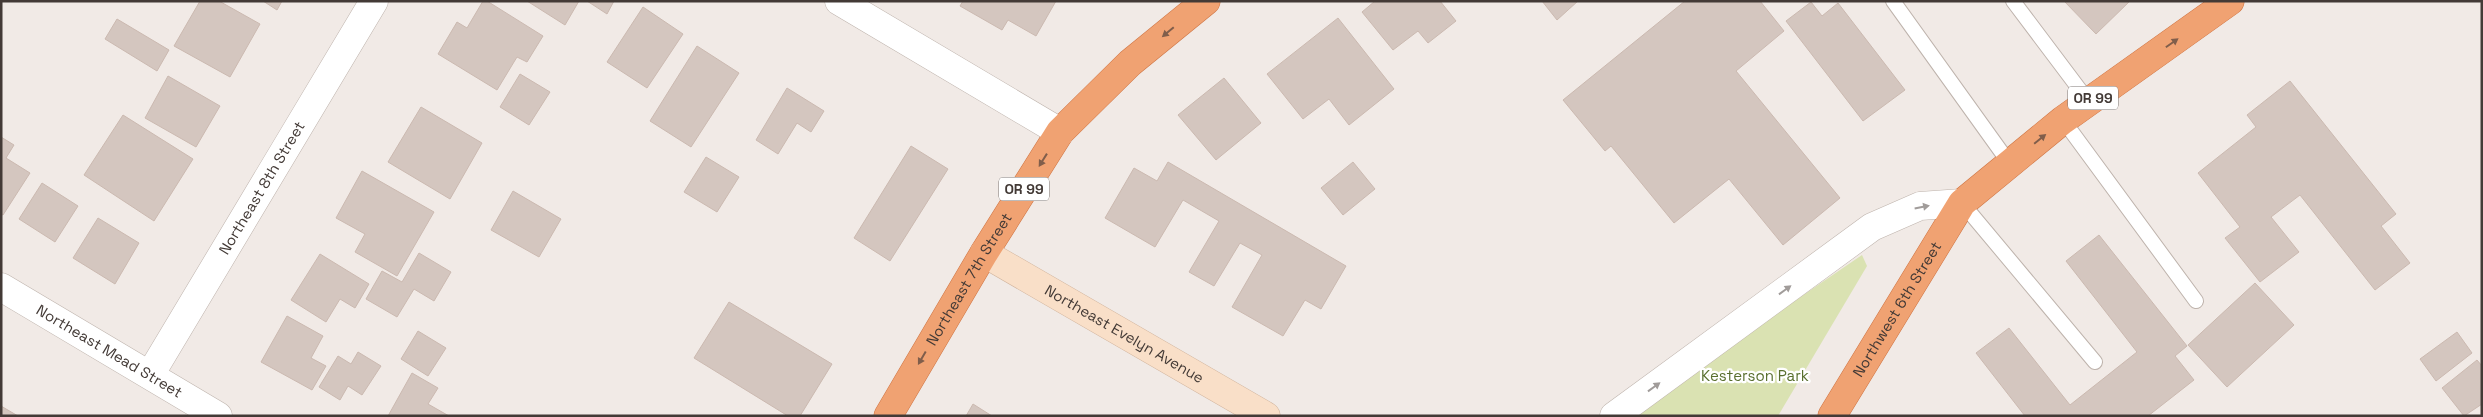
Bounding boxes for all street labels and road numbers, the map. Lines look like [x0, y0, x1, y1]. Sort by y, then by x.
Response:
road number: OR 99 [2068, 86, 2118, 110]
street label: Northeast 8th Street [214, 117, 309, 258]
road number: OR 99 [999, 178, 1049, 200]
street label: Northeast 7th Street [922, 209, 1016, 349]
street label: Northwest 6th Street [1848, 238, 1945, 380]
street label: Northeast Evelyn Avenue [1041, 280, 1208, 387]
street label: Northeast Mead Street [33, 300, 186, 402]

